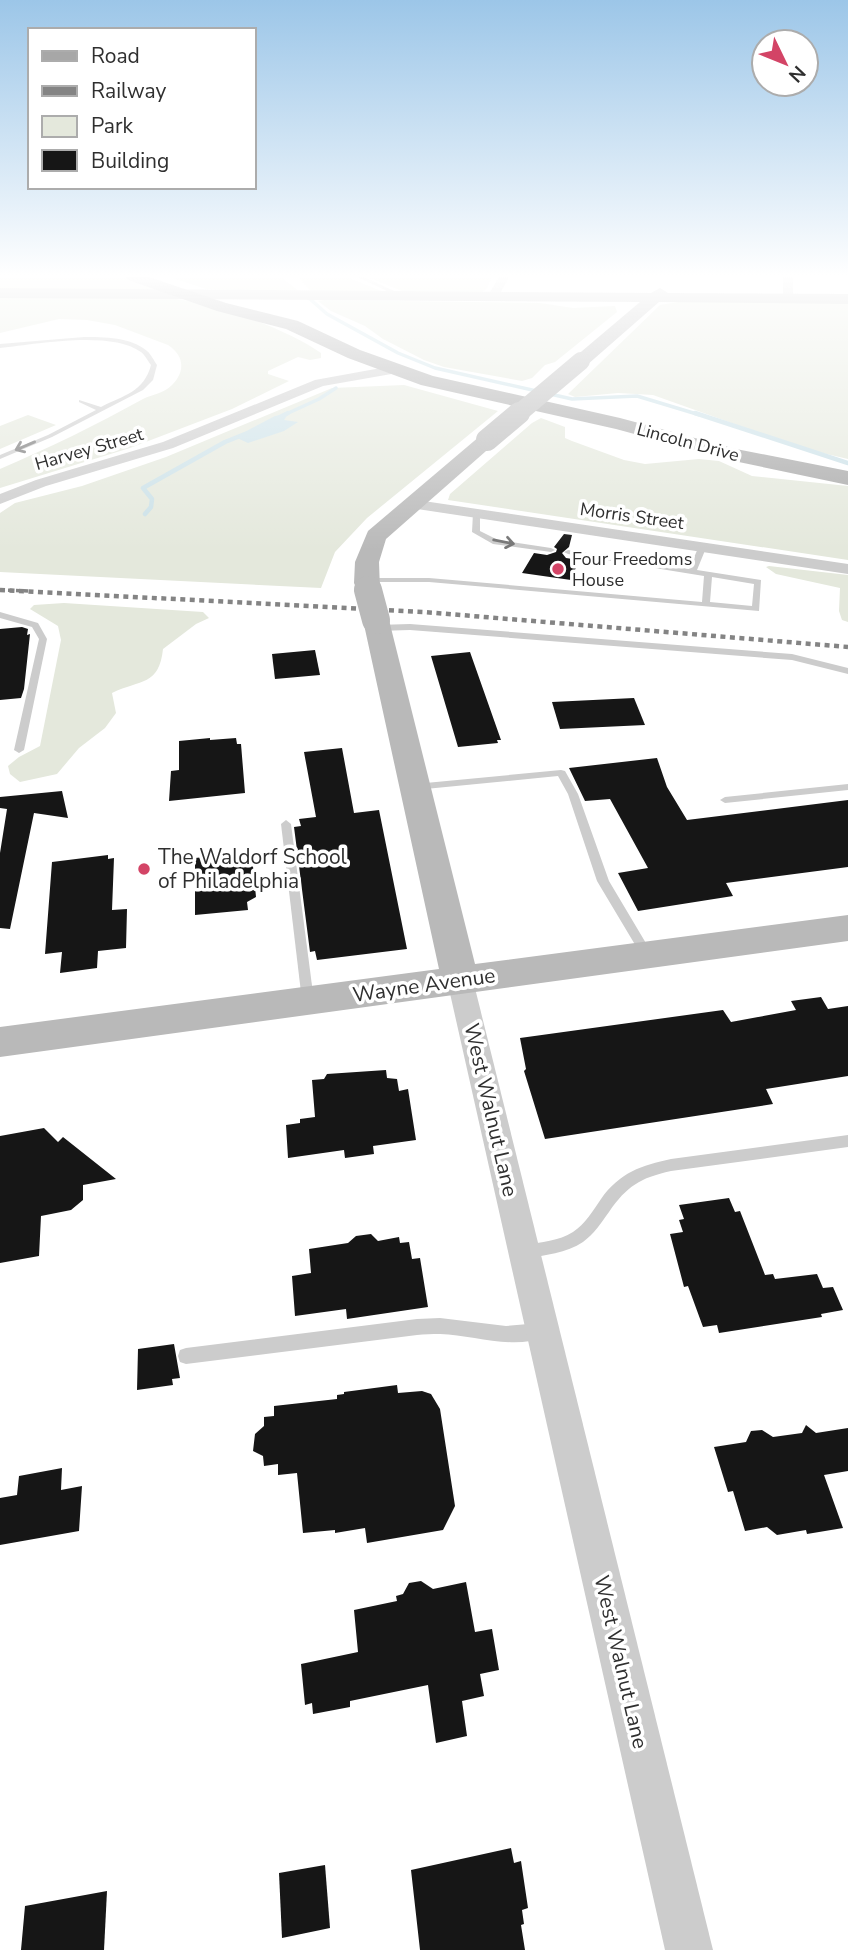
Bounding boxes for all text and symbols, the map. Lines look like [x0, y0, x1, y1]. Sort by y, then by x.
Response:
legend [28, 28, 256, 189]
north arrow [750, 28, 820, 98]
text: Road [91, 42, 140, 70]
text: N [782, 60, 811, 88]
text: Railway [91, 77, 166, 105]
text: Park [91, 112, 133, 140]
text: Building [91, 147, 169, 175]
street label: Lincoln Drive [634, 417, 742, 467]
street label: Harvey Street [32, 422, 147, 476]
one-way arrow [15, 441, 36, 454]
street label: Morris Street [578, 497, 686, 535]
one-way arrow [492, 536, 515, 550]
place label: Four Freedoms House [572, 547, 692, 592]
marker: Four Freedoms House [550, 561, 566, 577]
place label: The Waldorf School of Philadelphia [158, 843, 348, 895]
marker: The Waldorf School of Philadelphia [136, 861, 152, 877]
street label: Wayne Avenue [351, 961, 497, 1009]
street label: West Walnut Lane [457, 1021, 525, 1199]
street label: West Walnut Lane [587, 1573, 655, 1751]

